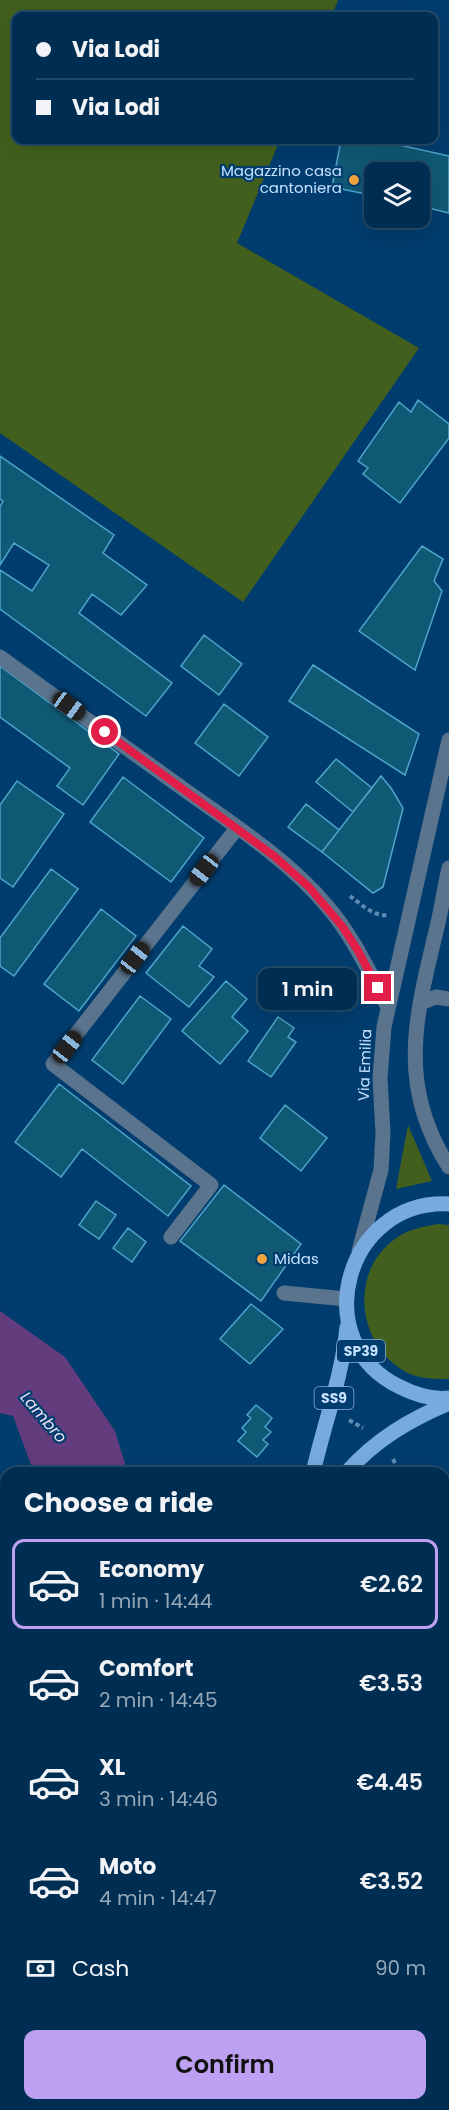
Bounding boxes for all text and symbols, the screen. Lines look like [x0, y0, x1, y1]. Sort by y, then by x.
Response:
text: Via Lodi [72, 34, 160, 65]
text: Via Lodi [72, 92, 160, 123]
place label: Magazzino casa cantoniera [221, 160, 342, 198]
map controls [364, 162, 430, 228]
button: layers [364, 162, 430, 228]
marker: Magazzino casa cantoniera [347, 173, 361, 187]
car [49, 688, 89, 724]
route start [91, 718, 118, 745]
car [186, 850, 222, 890]
car [117, 938, 153, 978]
callout: 1 min [258, 967, 357, 1009]
route end [364, 974, 391, 1001]
text: 1 min [282, 975, 333, 1003]
car [49, 1027, 85, 1067]
street label: Via Emilia [353, 1028, 376, 1101]
place label: Midas [274, 1248, 319, 1269]
marker: Midas [255, 1252, 269, 1266]
road number: SP39 [337, 1340, 385, 1362]
water label: Lambro [15, 1387, 72, 1448]
road number: SS9 [314, 1387, 354, 1409]
text: Choose a ride [24, 1484, 213, 1521]
text: Economy [99, 1554, 204, 1585]
icon: car [27, 1557, 81, 1611]
text: €2.62 [360, 1569, 423, 1600]
text: 1 min · 14:44 [99, 1587, 212, 1615]
text: Comfort [99, 1653, 193, 1684]
icon: car [27, 1656, 81, 1710]
text: €3.53 [359, 1668, 423, 1699]
text: 2 min · 14:45 [99, 1686, 217, 1714]
text: XL [99, 1752, 125, 1783]
icon: car [27, 1755, 81, 1809]
text: €4.45 [356, 1767, 423, 1798]
text: 3 min · 14:46 [99, 1785, 218, 1813]
text: Moto [99, 1851, 156, 1882]
icon: car [27, 1854, 81, 1908]
text: €3.52 [360, 1866, 423, 1897]
text: 4 min · 14:47 [99, 1884, 217, 1912]
icon: cash [24, 1952, 57, 1985]
text: Cash [72, 1953, 129, 1984]
text: 90 m [375, 1954, 426, 1982]
button: Confirm [24, 2030, 426, 2099]

